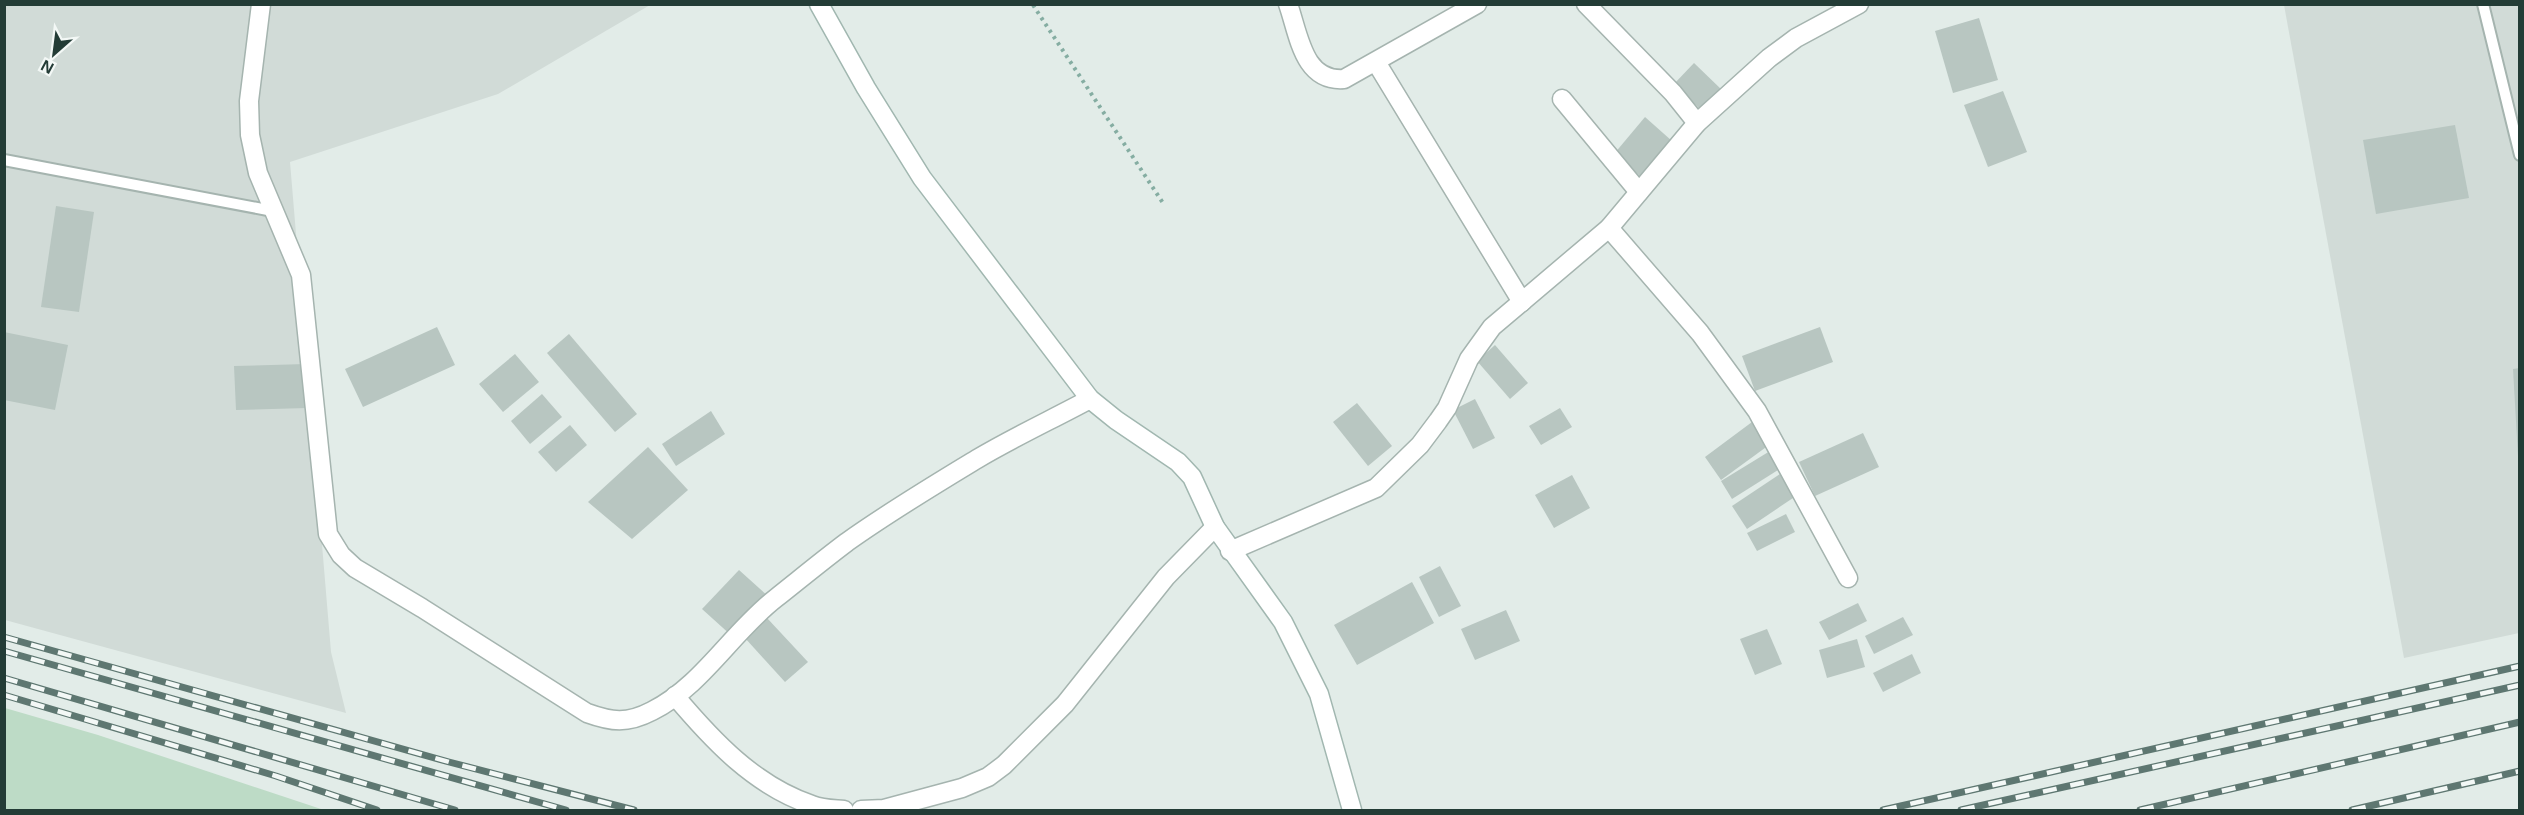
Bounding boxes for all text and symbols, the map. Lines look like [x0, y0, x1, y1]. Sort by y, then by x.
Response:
north arrow [24, 24, 84, 84]
text: N [38, 57, 56, 77]

